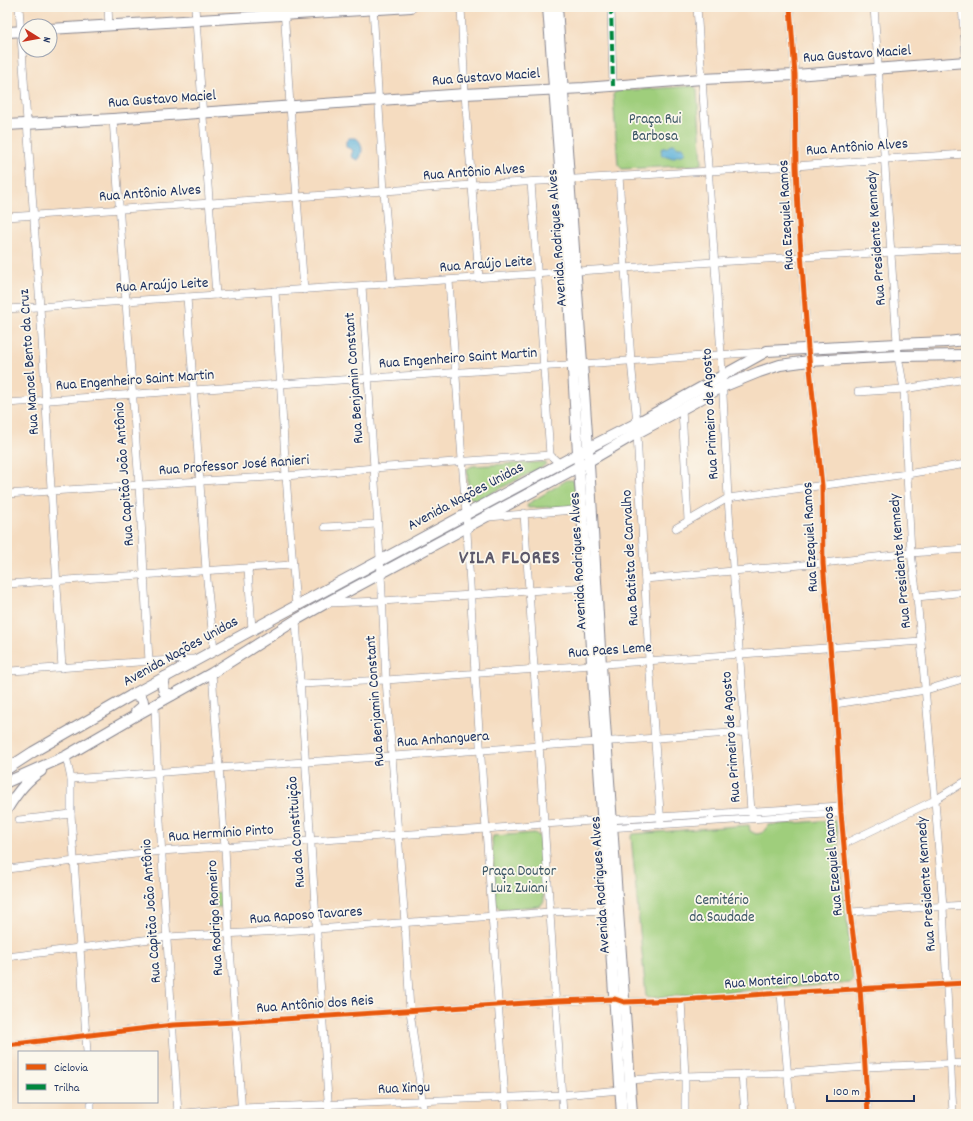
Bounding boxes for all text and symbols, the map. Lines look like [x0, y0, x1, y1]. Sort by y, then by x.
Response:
north arrow [18, 18, 58, 58]
text: N [37, 35, 54, 44]
street label: Rua Gustavo Maciel [802, 40, 912, 70]
street label: Rua Gustavo Maciel [431, 63, 541, 93]
street label: Rua Gustavo Maciel [107, 85, 217, 115]
park label: Praça Rui Barbosa [629, 109, 681, 148]
street label: Rua Antônio Alves [805, 133, 909, 163]
street label: Rua Antônio Alves [422, 158, 526, 188]
street label: Rua Ezequiel Ramos [773, 159, 801, 271]
street label: Avenida Rodrigues Alves [542, 168, 574, 308]
street label: Rua Presidente Kennedy [861, 169, 893, 306]
street label: Rua Antônio Alves [98, 179, 202, 209]
street label: Rua Araújo Leite [439, 251, 534, 279]
street label: Rua Araújo Leite [115, 273, 209, 299]
street label: Rua Manoel Bento da Cruz [14, 288, 46, 436]
street label: Rua Benjamin Constant [339, 311, 371, 444]
street label: Rua Engenheiro Saint Martin [378, 342, 538, 376]
street label: Rua Primeiro de Agosto [697, 347, 725, 480]
street label: Rua Engenheiro Saint Martin [55, 364, 215, 398]
street label: Rua Capitão João Antônio [109, 401, 141, 547]
street label: Rua Professor José Ranieri [158, 450, 310, 482]
street label: Avenida Nações Unidas [404, 457, 528, 537]
street label: Rua Ezequiel Ramos [797, 481, 825, 593]
street label: Rua Batista de Carvalho [616, 489, 646, 627]
street label: Avenida Rodrigues Alves [564, 492, 594, 630]
street label: Rua Presidente Kennedy [884, 492, 918, 629]
district label: VILA FLORES [459, 546, 561, 573]
street label: Avenida Nações Unidas [119, 611, 243, 693]
street label: Rua Benjamin Constant [360, 634, 392, 767]
street label: Rua Paes Leme [567, 637, 653, 665]
street label: Rua Primeiro de Agosto [716, 670, 748, 803]
street label: Rua Anhanguera [396, 726, 491, 754]
street label: Rua da Constituição [282, 775, 312, 889]
street label: Rua Ezequiel Ramos [818, 805, 850, 917]
street label: Avenida Rodrigues Alves [585, 815, 617, 955]
street label: Rua Presidente Kennedy [911, 815, 943, 952]
street label: Rua Hermínio Pinto [168, 819, 275, 849]
street label: Rua Capitão João Antônio [136, 838, 168, 984]
street label: Rua Rodrigo Romeiro [202, 859, 230, 977]
park label: Praça Doutor Luiz Zuiani [482, 861, 557, 900]
park label: Cemitério da Saudade [689, 890, 755, 929]
street label: Rua Raposo Tavares [249, 901, 363, 931]
street label: Rua Monteiro Lobato [723, 966, 841, 996]
street label: Rua Antônio dos Reis [255, 990, 375, 1020]
legend [18, 1051, 158, 1103]
text: Ciclovia [54, 1060, 88, 1077]
street label: Rua Xingu [378, 1077, 430, 1101]
scale bar [827, 1077, 914, 1103]
text: Trilha [54, 1080, 80, 1097]
text: 100 m [833, 1084, 860, 1101]

